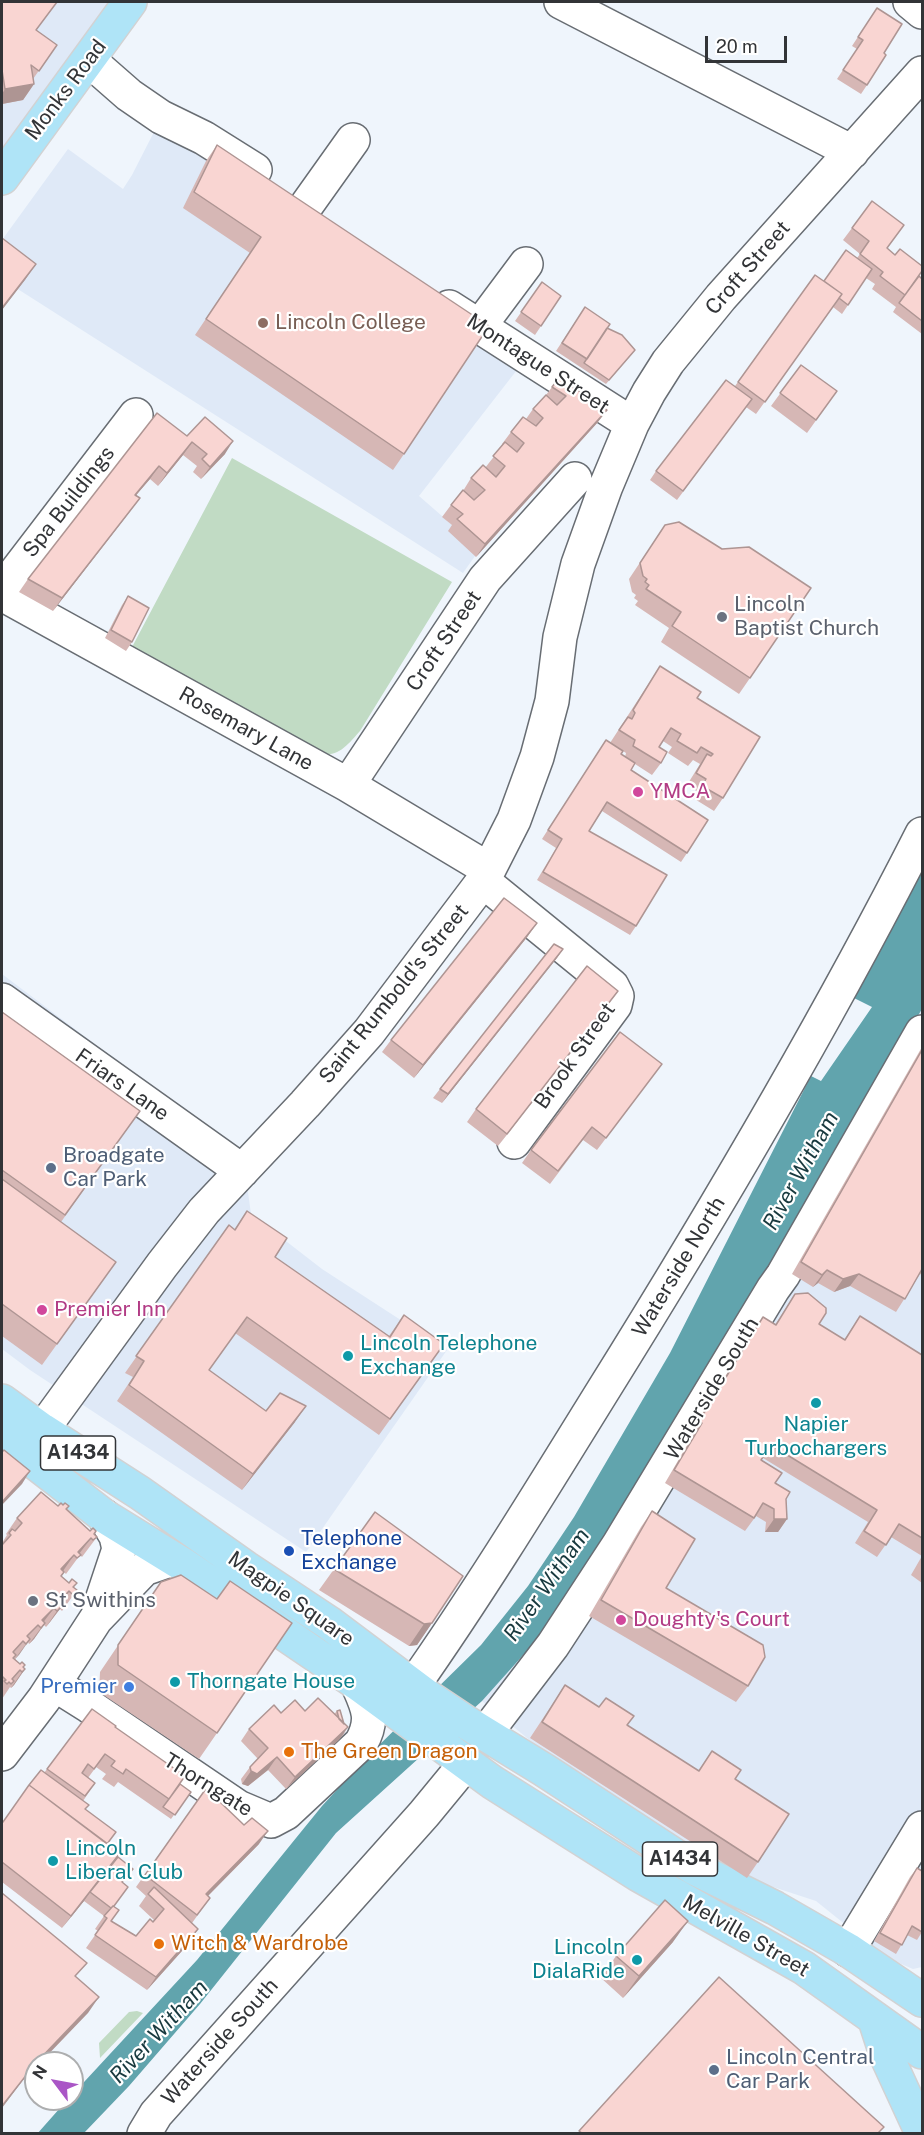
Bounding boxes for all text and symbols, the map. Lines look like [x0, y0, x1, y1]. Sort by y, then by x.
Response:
scale bar [708, 24, 790, 62]
street label: Monks Road [20, 35, 112, 145]
text: 20 m [716, 36, 758, 57]
street label: Croft Street [700, 216, 796, 320]
street label: Montague Street [462, 309, 614, 419]
place label: Lincoln College [275, 310, 426, 336]
marker: Lincoln College [256, 316, 270, 330]
street label: Spa Buildings [18, 441, 120, 563]
street label: Croft Street [401, 586, 487, 696]
place label: Lincoln Baptist Church [734, 592, 879, 642]
marker: Lincoln Baptist Church [715, 610, 729, 624]
street label: Rosemary Lane [174, 682, 318, 776]
place label: YMCA [650, 779, 710, 805]
marker: YMCA [631, 785, 645, 799]
street label: Saint Rumbold's Street [314, 899, 474, 1089]
street label: Brook Street [529, 998, 621, 1114]
street label: Friars Lane [70, 1043, 174, 1127]
water label: River Witham [758, 1107, 844, 1235]
place label: Broadgate Car Park [63, 1143, 165, 1193]
marker: Broadgate Car Park [44, 1161, 58, 1175]
street label: Waterside North [627, 1192, 731, 1342]
place label: Premier Inn [54, 1297, 166, 1323]
marker: Premier Inn [35, 1303, 49, 1317]
street label: Waterside South [660, 1313, 764, 1465]
place label: Lincoln Telephone Exchange [360, 1331, 537, 1381]
marker: Lincoln Telephone Exchange [341, 1349, 355, 1363]
marker: Napier Turbochargers [809, 1396, 823, 1410]
place label: Napier Turbochargers [745, 1412, 887, 1462]
road number: A1434 [40, 1436, 116, 1470]
water label: River Witham [498, 1524, 596, 1646]
place label: Telephone Exchange [301, 1526, 402, 1576]
marker: Telephone Exchange [282, 1544, 296, 1558]
street label: Magpie Square [223, 1546, 359, 1652]
place label: St Swithins [45, 1588, 156, 1614]
marker: St Swithins [26, 1594, 40, 1608]
place label: Doughty's Court [633, 1607, 790, 1633]
marker: Doughty's Court [614, 1613, 628, 1627]
place label: Thorngate House [187, 1669, 355, 1695]
place label: Premier [40, 1674, 117, 1700]
marker: Thorngate House [168, 1675, 182, 1689]
marker: Premier [122, 1680, 136, 1694]
place label: The Green Dragon [301, 1739, 478, 1765]
marker: The Green Dragon [282, 1745, 296, 1759]
street label: Thorngate [159, 1748, 257, 1822]
place label: Lincoln Liberal Club [65, 1836, 183, 1886]
road number: A1434 [642, 1842, 718, 1876]
marker: Lincoln Liberal Club [46, 1854, 60, 1868]
street label: Melville Street [678, 1889, 814, 1983]
place label: Witch & Wardrobe [171, 1931, 348, 1957]
place label: Lincoln DialaRide [532, 1935, 625, 1985]
marker: Witch & Wardrobe [152, 1937, 166, 1951]
marker: Lincoln DialaRide [630, 1953, 644, 1967]
street label: Waterside South [156, 1973, 284, 2111]
water label: River Witham [104, 1975, 214, 2089]
place label: Lincoln Central Car Park [726, 2045, 874, 2095]
north arrow [24, 2051, 84, 2111]
text: N [29, 2062, 51, 2083]
marker: Lincoln Central Car Park [707, 2063, 721, 2077]

